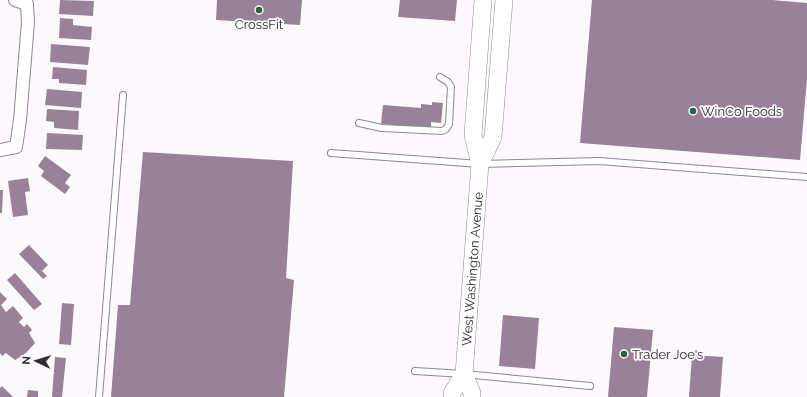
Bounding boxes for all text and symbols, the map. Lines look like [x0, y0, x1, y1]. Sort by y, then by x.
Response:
marker: CrossFit [254, 5, 264, 15]
place label: CrossFit [235, 17, 284, 32]
place label: WinCo Foods [701, 104, 782, 119]
marker: WinCo Foods [688, 106, 698, 116]
street label: West Washington Avenue [459, 191, 486, 347]
north arrow [16, 341, 56, 381]
place label: Trader Joe's [632, 347, 703, 362]
marker: Trader Joe's [619, 349, 629, 359]
text: N [20, 356, 33, 365]

